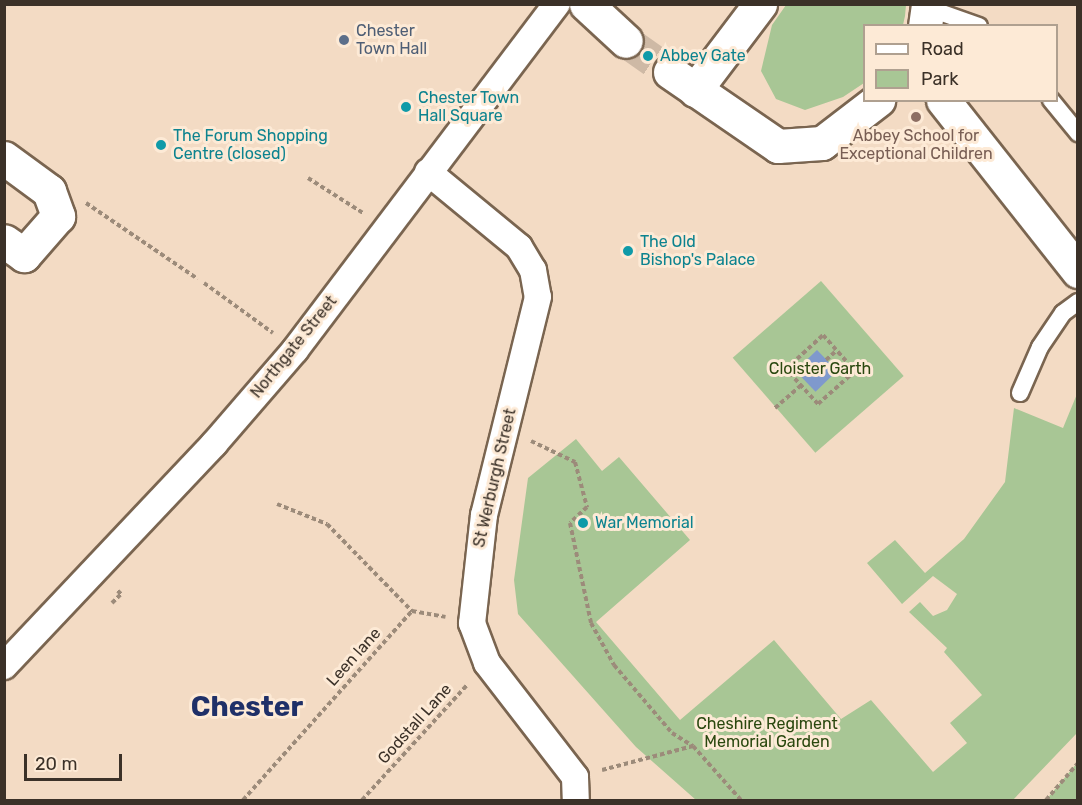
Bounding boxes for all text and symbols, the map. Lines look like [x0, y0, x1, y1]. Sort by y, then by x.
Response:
place label: Chester Town Hall [356, 21, 427, 59]
legend [863, 24, 1058, 102]
marker: Chester Town Hall [337, 33, 351, 47]
text: Road [921, 38, 964, 60]
place label: Abbey Gate [660, 46, 746, 66]
marker: Abbey Gate [641, 49, 655, 63]
text: Park [921, 68, 958, 90]
place label: Chester Town Hall Square [418, 88, 520, 126]
marker: Chester Town Hall Square [399, 100, 413, 114]
marker: Abbey School for Exceptional Children [909, 110, 923, 124]
place label: The Forum Shopping Centre (closed) [173, 126, 328, 164]
place label: Abbey School for Exceptional Children [839, 126, 993, 164]
marker: The Forum Shopping Centre (closed) [154, 138, 168, 152]
place label: The Old Bishop's Palace [640, 232, 755, 270]
marker: The Old Bishop's Palace [621, 244, 635, 258]
street label: Northgate Street [247, 292, 341, 402]
park label: Cloister Garth [769, 359, 871, 379]
street label: St Werburgh Street [470, 407, 520, 549]
place label: War Memorial [595, 513, 694, 533]
marker: War Memorial [576, 516, 590, 530]
street label: Leen lane [323, 624, 385, 690]
street label: Godstall Lane [374, 680, 456, 768]
district label: Chester [191, 690, 303, 724]
park label: Cheshire Regiment Memorial Garden [696, 714, 838, 752]
scale bar [27, 742, 124, 780]
text: 20 m [35, 753, 77, 775]

